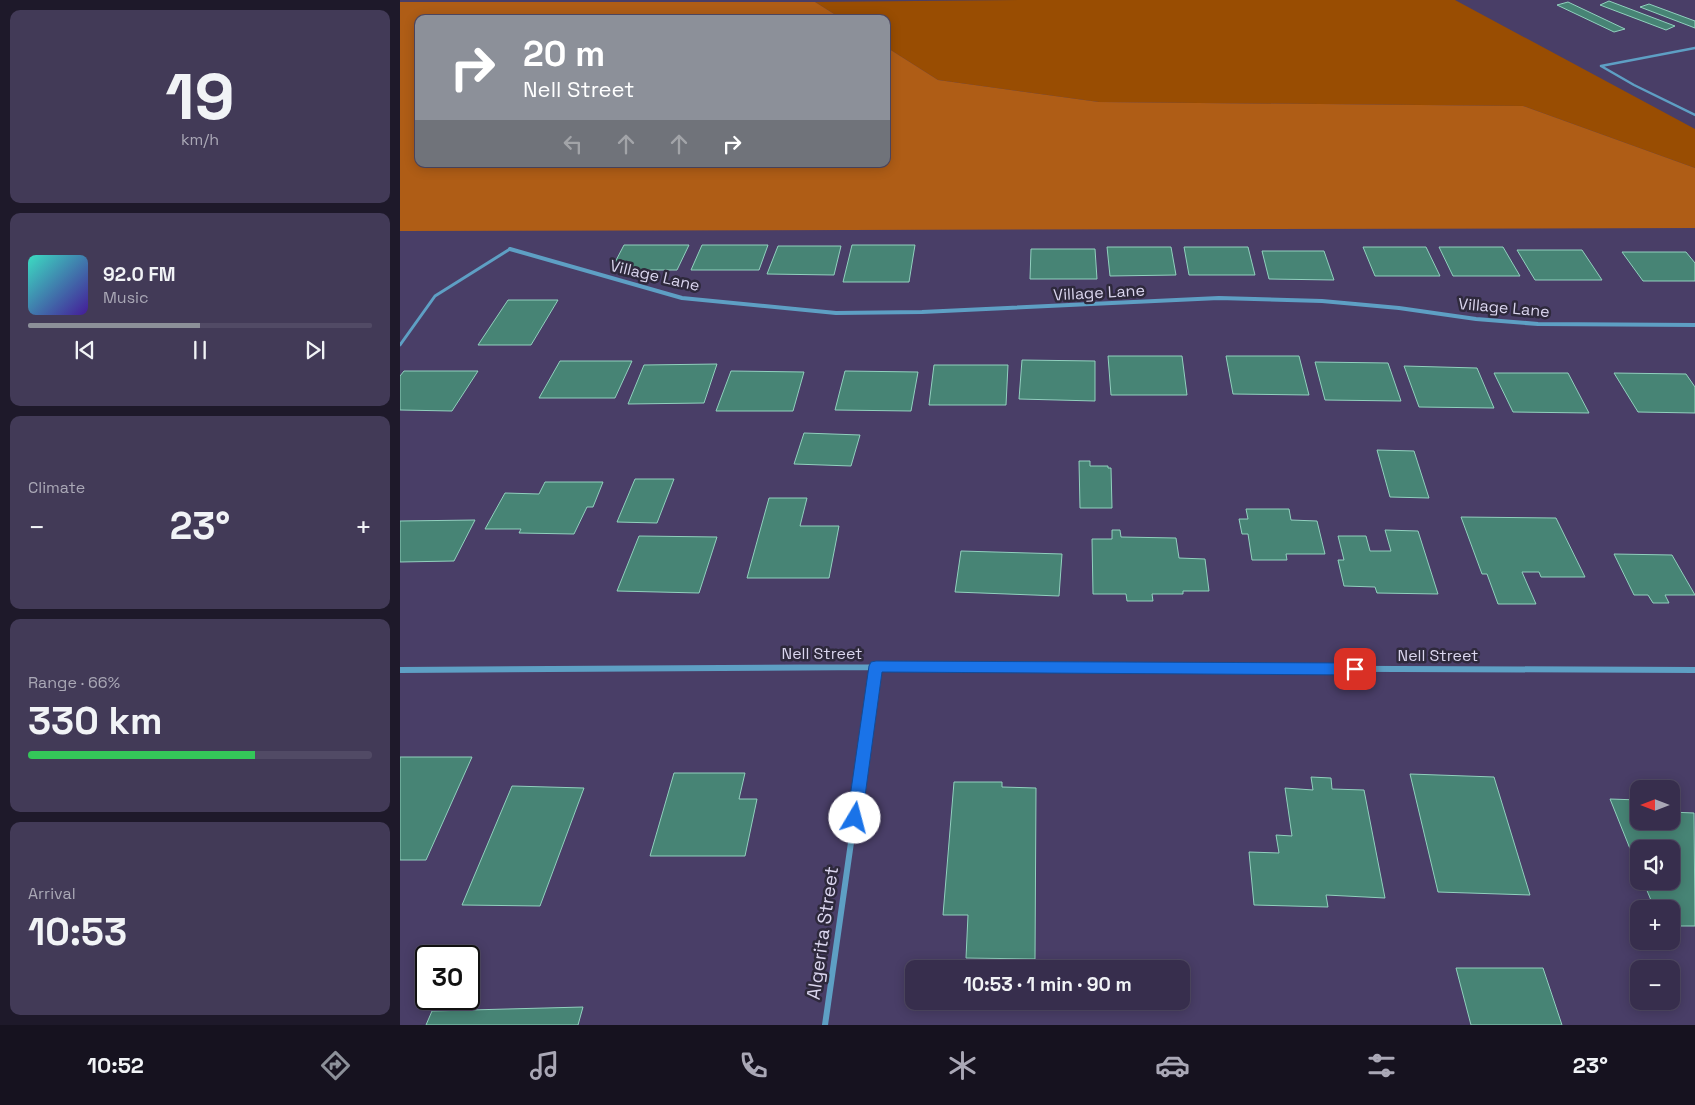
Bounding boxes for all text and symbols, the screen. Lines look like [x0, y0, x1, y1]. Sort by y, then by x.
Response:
text: 20 m [523, 32, 605, 76]
icon: right [440, 35, 505, 100]
text: 19 [165, 55, 235, 138]
text: Nell Street [523, 75, 634, 103]
text: km/h [181, 129, 219, 150]
icon: left [559, 130, 587, 158]
icon: ahead [612, 130, 640, 158]
icon: ahead [665, 130, 693, 158]
icon: right [718, 130, 746, 158]
street label: Village Lane [608, 255, 702, 296]
text: 92.0 FM [103, 262, 176, 287]
street label: Village Lane [1053, 280, 1145, 305]
text: Music [103, 287, 149, 308]
street label: Village Lane [1457, 293, 1551, 322]
icon: previous [71, 336, 99, 364]
icon: pause [186, 336, 214, 364]
icon: next [301, 336, 329, 364]
text: Climate [28, 477, 85, 498]
text: 23° [170, 502, 230, 550]
text: − [28, 509, 45, 545]
text: + [355, 509, 372, 545]
street label: Nell Street [782, 643, 862, 664]
street label: Nell Street [1398, 645, 1478, 666]
pin [1334, 648, 1376, 690]
icon: arrive [1341, 655, 1369, 683]
text: Range · 66% [28, 672, 120, 693]
text: 330 km [28, 697, 162, 745]
north arrow [1630, 780, 1680, 830]
map controls [1630, 780, 1680, 1010]
position arrow [828, 791, 880, 843]
button: sound [1630, 840, 1680, 890]
street label: Algerita Street [801, 865, 844, 1001]
text: Arrival [28, 883, 76, 904]
button: + [1630, 900, 1680, 950]
text: 10:53 [28, 908, 127, 956]
speed limit sign: 30 [415, 945, 480, 1010]
button: − [1630, 960, 1680, 1010]
text: 10:53 · 1 min · 90 m [963, 972, 1132, 997]
icon: directions [318, 1048, 353, 1083]
icon: music [527, 1048, 562, 1083]
icon: phone [736, 1048, 771, 1083]
icon: climate [945, 1048, 980, 1083]
icon: car [1155, 1048, 1190, 1083]
icon: filters [1364, 1048, 1399, 1083]
text: 10:52 [87, 1051, 144, 1079]
text: 23° [1573, 1051, 1608, 1079]

